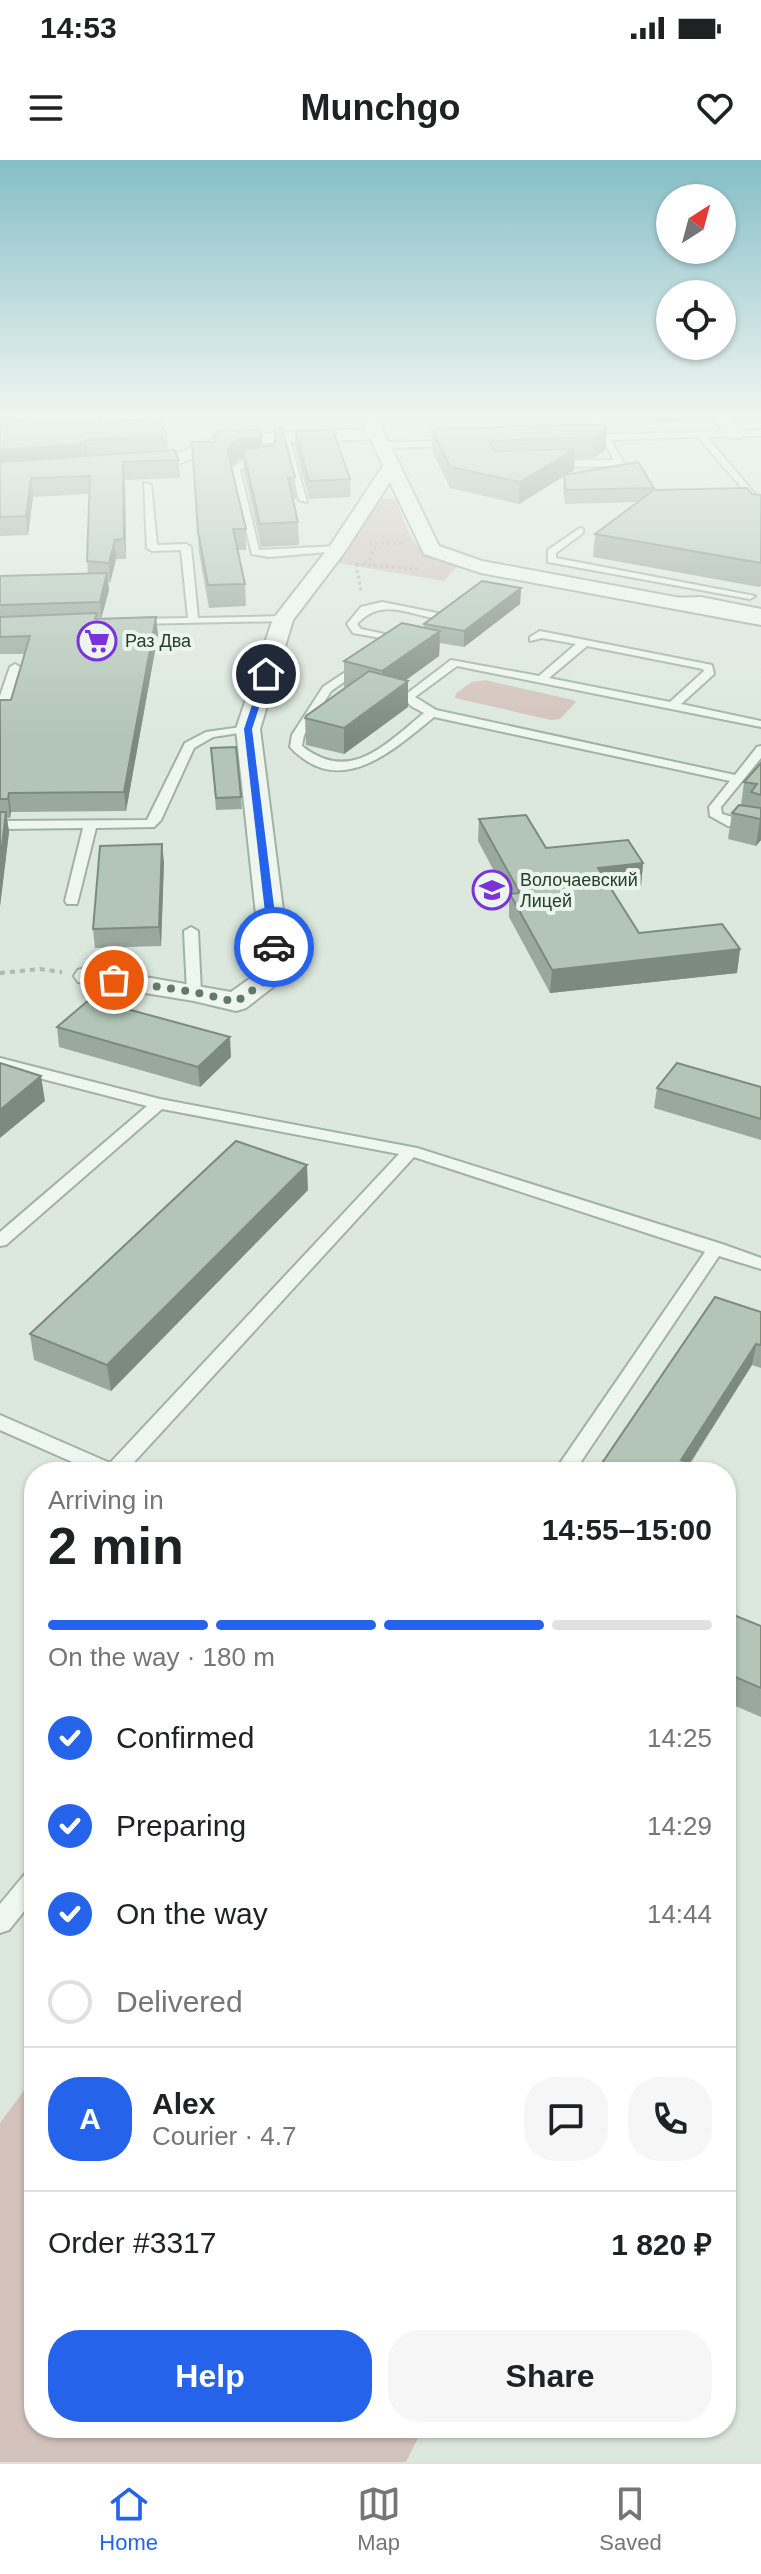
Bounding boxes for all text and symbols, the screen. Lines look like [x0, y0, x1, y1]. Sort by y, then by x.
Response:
text: 14:53 [40, 11, 117, 44]
icon: menu [24, 86, 68, 130]
icon: heart [693, 86, 737, 130]
text: Munchgo [301, 87, 460, 128]
north arrow [656, 184, 736, 264]
map controls [656, 184, 736, 360]
button: locate [656, 280, 736, 360]
supermarket icon: Раз Два [76, 620, 118, 662]
place label: Раз Два [125, 631, 192, 651]
pin [232, 640, 300, 708]
icon: home [244, 652, 288, 696]
school or university icon: Волочаевский Лицей [471, 869, 513, 911]
place label: Волочаевский Лицей [520, 870, 638, 911]
courier [234, 907, 314, 987]
icon: car [252, 925, 296, 969]
pin [80, 946, 148, 1014]
icon: bag [92, 958, 136, 1002]
text: Arriving in [48, 1485, 164, 1515]
text: 14:55–15:00 [542, 1513, 712, 1546]
text: 2 min [48, 1517, 184, 1575]
text: On the way · 180 m [48, 1642, 275, 1672]
icon: check [48, 1716, 92, 1760]
text: Confirmed [116, 1721, 254, 1754]
text: 14:25 [647, 1723, 712, 1753]
icon: check [48, 1804, 92, 1848]
text: Preparing [116, 1809, 246, 1842]
text: 14:29 [647, 1811, 712, 1841]
icon: check [48, 1892, 92, 1936]
text: On the way [116, 1897, 268, 1930]
text: 14:44 [647, 1899, 712, 1929]
text: Delivered [116, 1985, 243, 2018]
button: chat [524, 2077, 608, 2161]
button: phone [628, 2077, 712, 2161]
text: Alex [152, 2087, 215, 2120]
text: A [79, 2102, 101, 2135]
text: Courier · 4.7 [152, 2121, 297, 2151]
text: Order #3317 [48, 2226, 216, 2259]
text: 1 820 ₽ [611, 2228, 712, 2261]
button: Help [48, 2330, 372, 2422]
button: Share [388, 2330, 712, 2422]
tab: Home [99, 2482, 158, 2556]
tab: Map [357, 2482, 401, 2556]
tab: Saved [599, 2482, 662, 2556]

